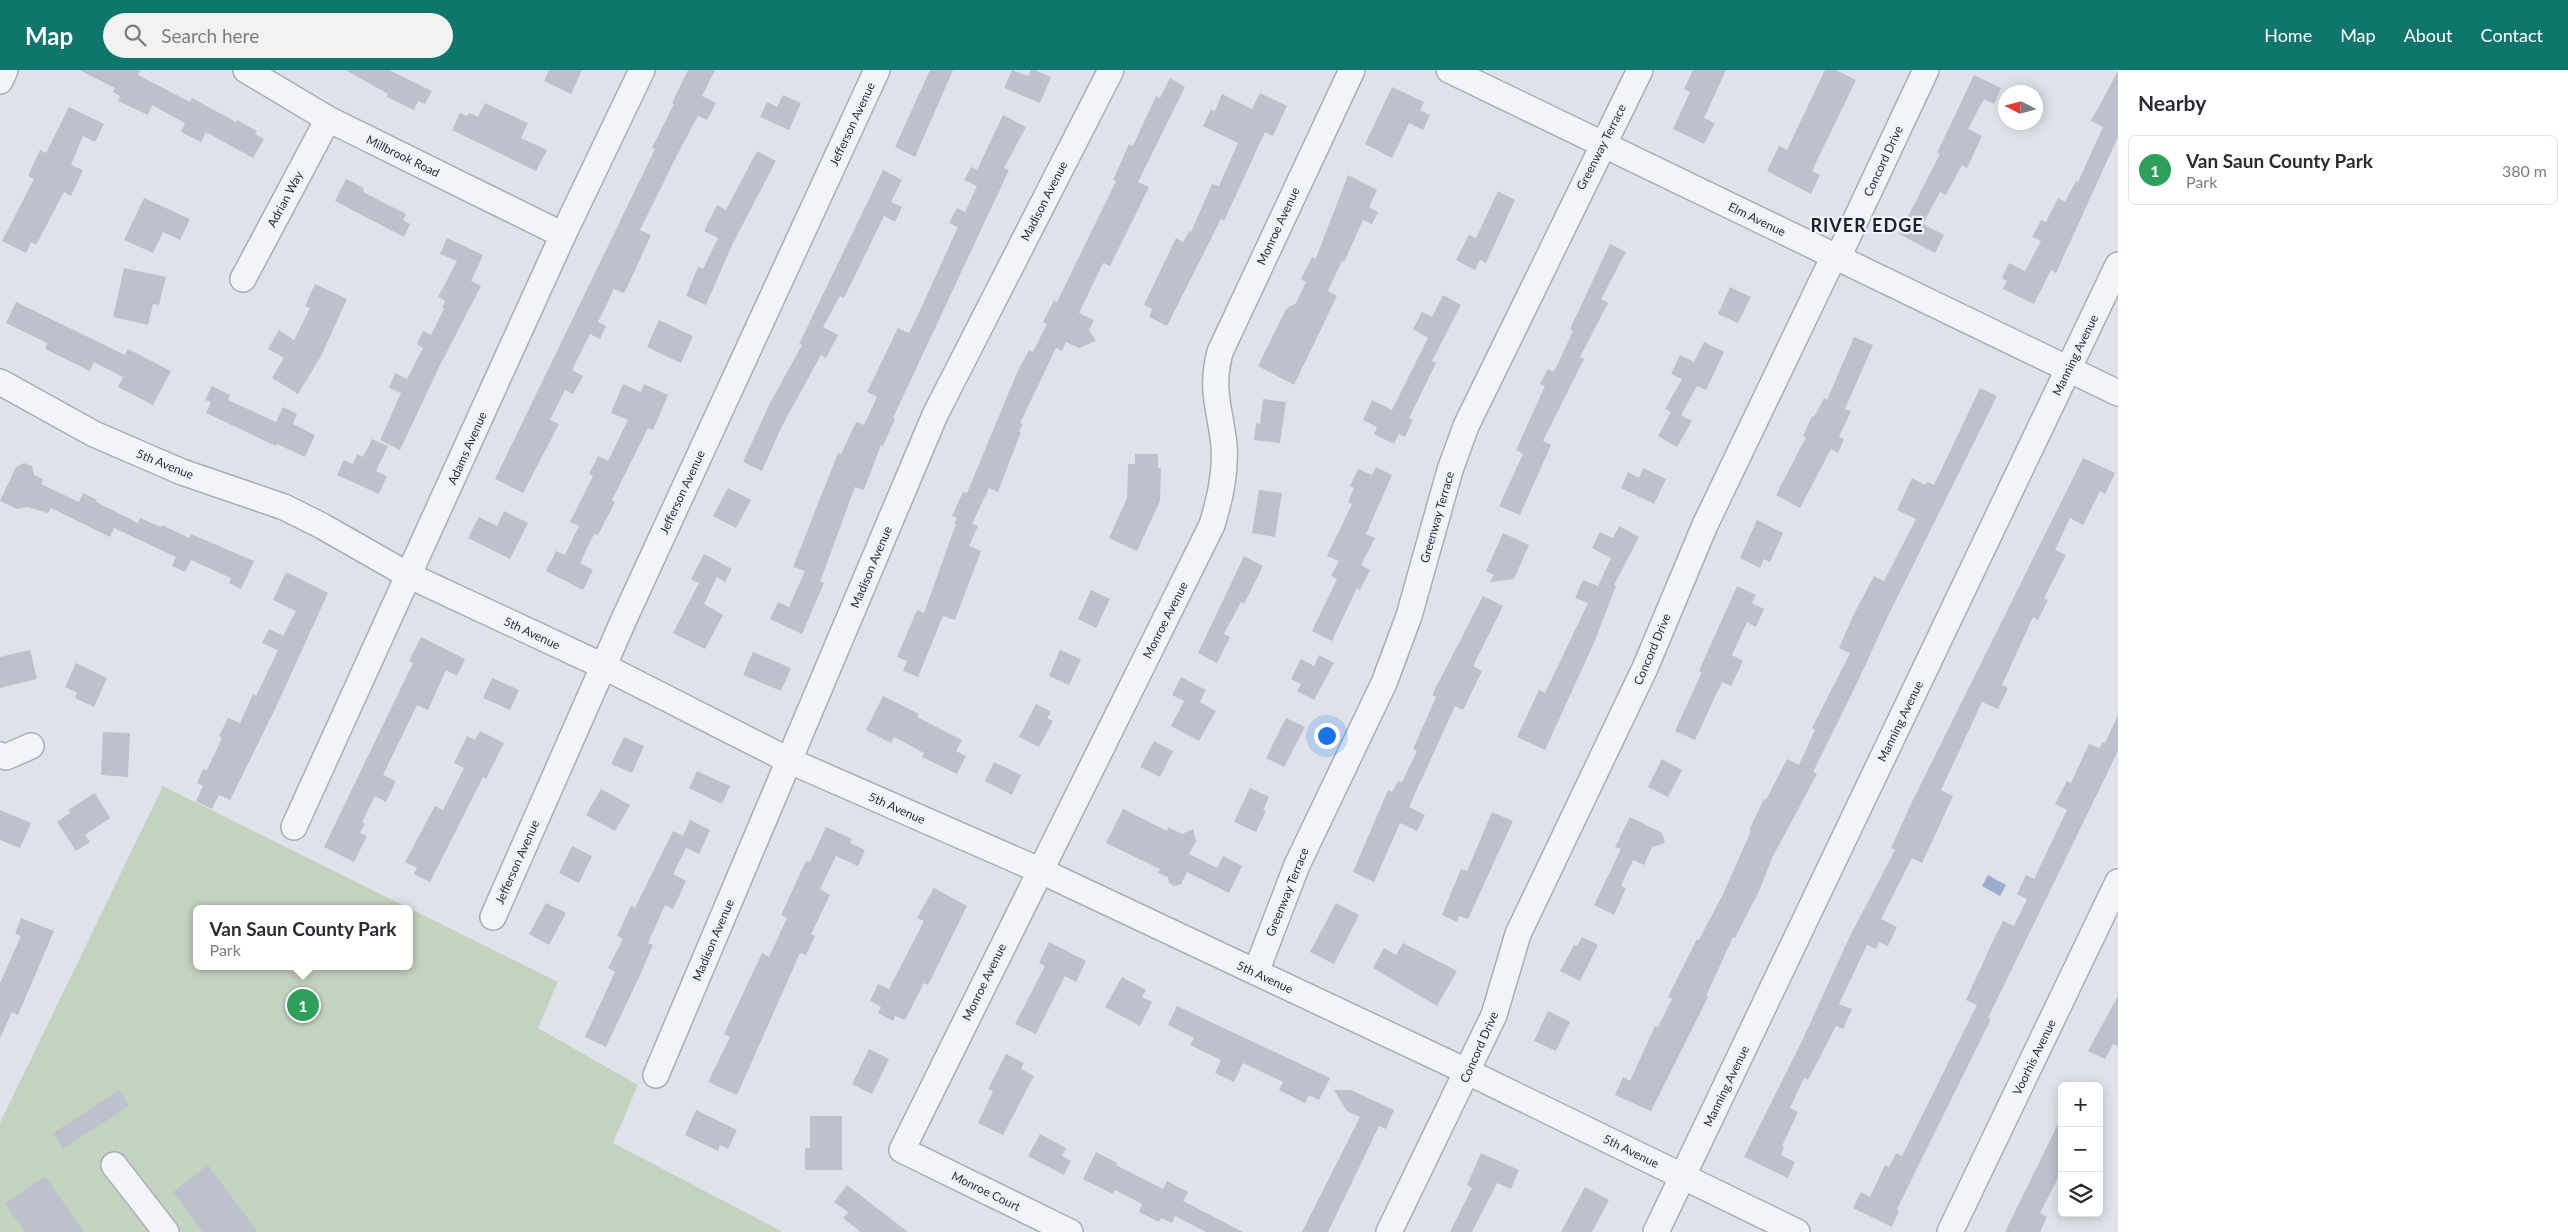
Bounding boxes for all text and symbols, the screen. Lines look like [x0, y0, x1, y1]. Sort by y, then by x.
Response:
search box [103, 13, 453, 58]
text: Map [25, 21, 73, 50]
icon: search [121, 21, 149, 49]
text: Search here [161, 24, 259, 47]
text: Home [2264, 24, 2312, 46]
text: Map [2340, 24, 2376, 46]
text: About [2404, 24, 2453, 46]
text: Contact [2481, 24, 2543, 46]
street label: Jefferson Avenue [826, 80, 878, 168]
north arrow [1998, 85, 2043, 130]
text: Nearby [2138, 90, 2206, 115]
street label: Greenway Terrace [1573, 102, 1629, 192]
street label: Concord Drive [1860, 123, 1906, 199]
street label: Millbrook Road [364, 132, 442, 180]
text: Van Saun County Park [2186, 149, 2373, 172]
street label: Madison Avenue [1017, 159, 1071, 243]
text: 1 [2150, 161, 2160, 180]
text: 380 m [2502, 161, 2547, 180]
street label: Adrian Way [264, 168, 306, 230]
text: Park [2186, 172, 2217, 191]
street label: Monroe Avenue [1253, 185, 1303, 267]
street label: Elm Avenue [1726, 199, 1788, 239]
district label: RIVER EDGE [1810, 214, 1924, 236]
street label: Manning Avenue [2049, 312, 2101, 398]
street label: Adams Avenue [444, 409, 490, 487]
street label: 5th Avenue [134, 446, 196, 482]
street label: Jefferson Avenue [656, 448, 708, 536]
street label: Greenway Terrace [1417, 470, 1457, 564]
street label: Madison Avenue [847, 524, 895, 610]
street label: Monroe Avenue [1139, 579, 1191, 661]
street label: Concord Drive [1630, 611, 1674, 687]
street label: 5th Avenue [501, 613, 563, 653]
street label: Manning Avenue [1874, 678, 1926, 764]
your location [1314, 723, 1340, 749]
street label: 5th Avenue [866, 789, 928, 827]
street label: Jefferson Avenue [492, 818, 542, 906]
street label: Greenway Terrace [1262, 845, 1312, 939]
street label: Madison Avenue [689, 897, 737, 983]
popup [193, 905, 413, 970]
text: Van Saun County Park [210, 917, 396, 940]
text: Park [210, 940, 241, 959]
street label: Monroe Avenue [959, 941, 1009, 1023]
street label: 5th Avenue [1234, 957, 1296, 997]
pin: 1 [287, 986, 319, 1024]
street label: Concord Drive [1457, 1009, 1501, 1085]
street label: Voorhis Avenue [2009, 1017, 2059, 1097]
street label: Manning Avenue [1700, 1043, 1752, 1129]
map controls [2058, 1082, 2103, 1217]
button: + [2058, 1082, 2103, 1127]
button: − [2058, 1127, 2103, 1172]
street label: 5th Avenue [1601, 1131, 1661, 1171]
street label: Monroe Court [949, 1168, 1024, 1214]
button: layers [2058, 1172, 2103, 1217]

